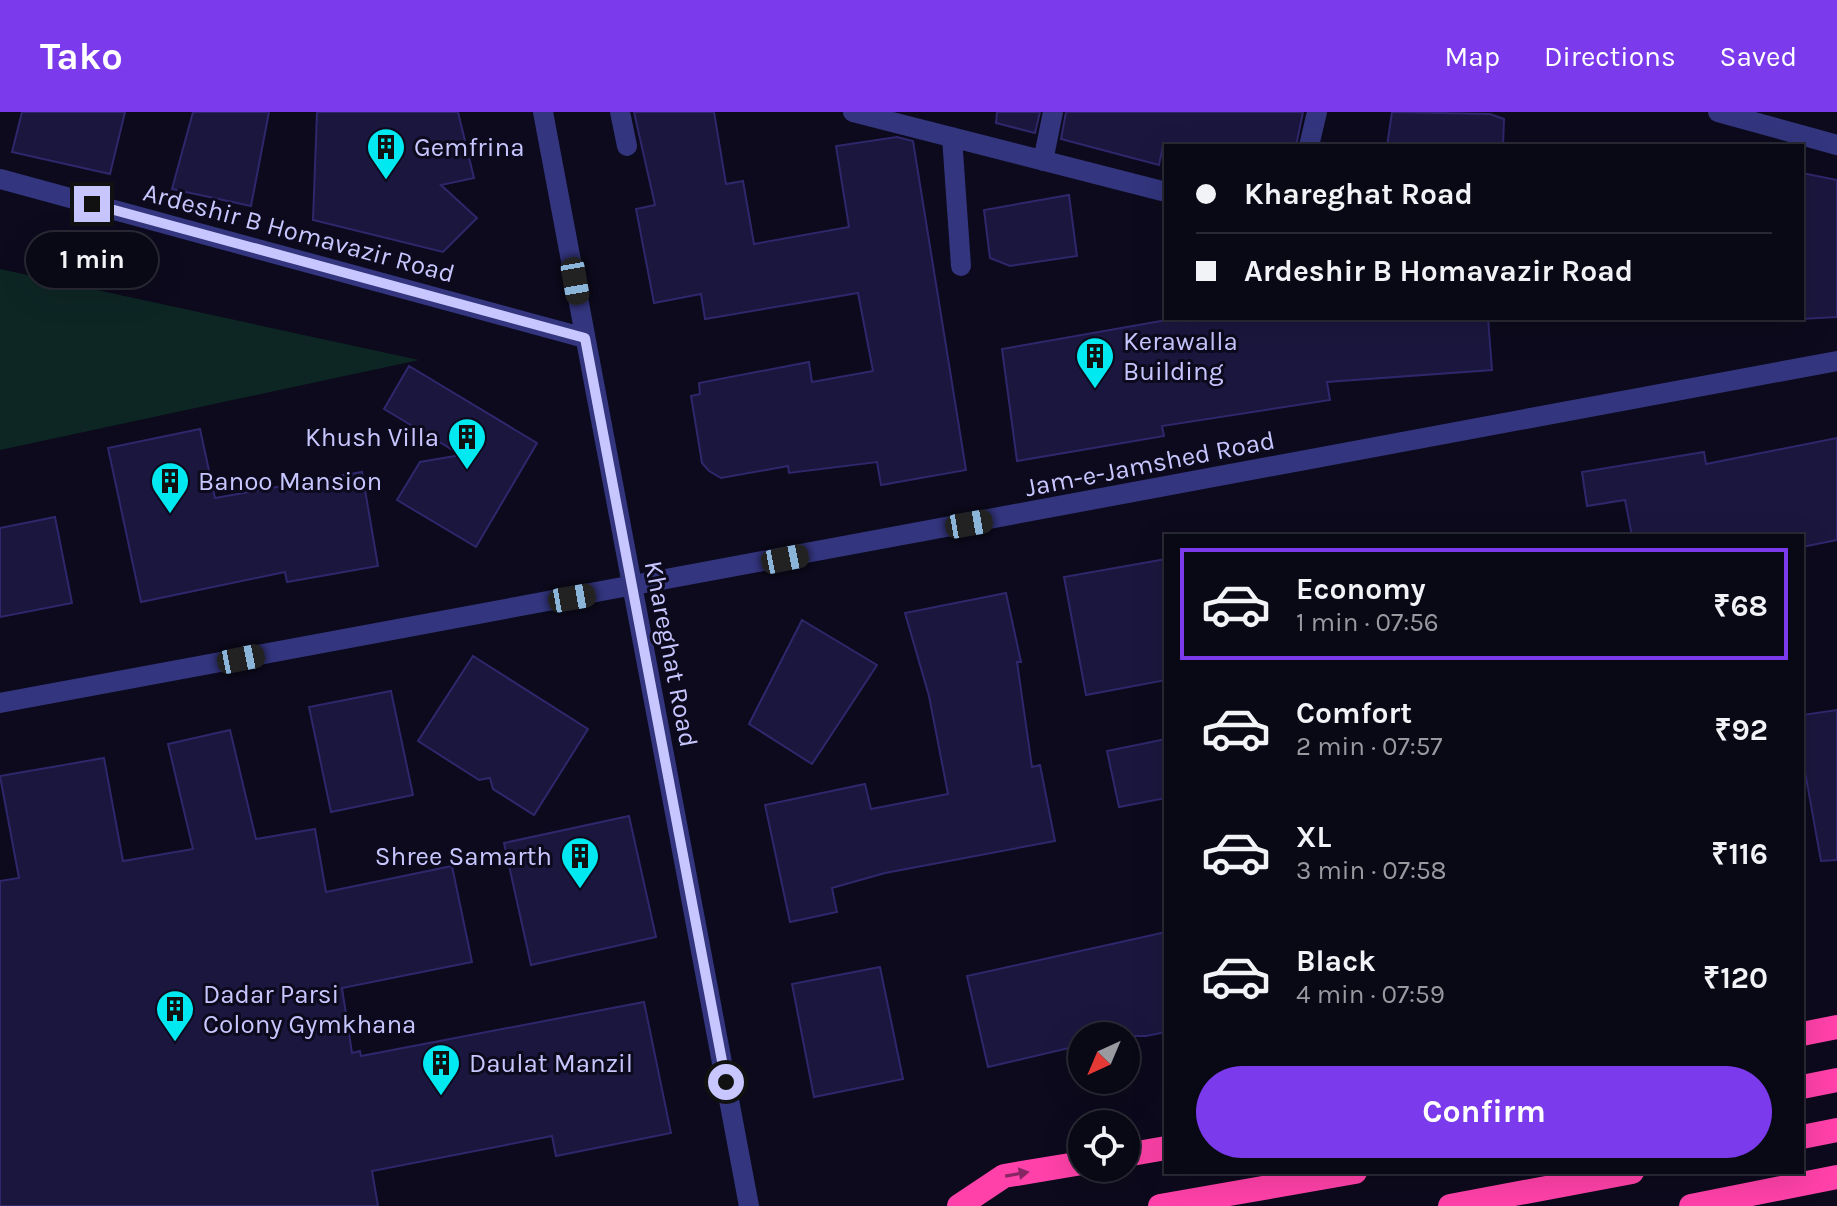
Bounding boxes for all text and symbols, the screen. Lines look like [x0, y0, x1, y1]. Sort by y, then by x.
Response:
text: Tako [40, 34, 123, 79]
text: Map [1445, 40, 1500, 73]
text: Directions [1544, 40, 1676, 73]
text: Saved [1720, 40, 1797, 73]
building icon: Gemfrina [365, 126, 407, 181]
place label: Gemfrina [414, 132, 524, 163]
street label: Ardeshir B Homavazir Road [140, 176, 458, 290]
text: Khareghat Road [1244, 176, 1473, 212]
route end [74, 186, 110, 222]
callout: 1 min [26, 232, 158, 288]
text: 1 min [59, 244, 125, 275]
text: Ardeshir B Homavazir Road [1244, 253, 1633, 289]
car [559, 255, 591, 307]
place label: Kerawalla Building [1123, 326, 1238, 387]
building icon: Kerawalla Building [1074, 335, 1116, 390]
building icon: Khush Villa [446, 416, 488, 471]
place label: Khush Villa [305, 422, 439, 453]
street label: Jam-e-Jamshed Road [1022, 425, 1278, 503]
building icon: Banoo Mansion [149, 460, 191, 515]
place label: Banoo Mansion [198, 466, 382, 497]
car [943, 508, 995, 540]
car [759, 543, 811, 575]
street label: Khareghat Road [638, 558, 704, 750]
icon: car [1200, 568, 1272, 640]
text: Economy [1296, 571, 1426, 607]
car [546, 582, 598, 614]
text: ₹68 [1713, 588, 1768, 624]
text: 1 min · 07:56 [1296, 607, 1439, 638]
car [215, 643, 267, 675]
icon: car [1200, 692, 1272, 764]
text: Comfort [1296, 695, 1412, 731]
text: ₹92 [1714, 712, 1768, 748]
text: 2 min · 07:57 [1296, 731, 1443, 762]
icon: car [1200, 816, 1272, 888]
text: XL [1296, 819, 1331, 855]
building icon: Shree Samarth [559, 835, 601, 890]
text: ₹116 [1711, 836, 1768, 872]
place label: Shree Samarth [375, 841, 552, 872]
text: 3 min · 07:58 [1296, 855, 1447, 886]
icon: car [1200, 940, 1272, 1012]
text: Black [1296, 943, 1376, 979]
text: ₹120 [1703, 960, 1768, 996]
place label: Dadar Parsi Colony Gymkhana [203, 979, 416, 1040]
text: 4 min · 07:59 [1296, 979, 1445, 1010]
building icon: Dadar Parsi Colony Gymkhana [154, 988, 196, 1043]
north arrow [1068, 1022, 1140, 1094]
map controls [1068, 1022, 1140, 1182]
building icon: Daulat Manzil [420, 1042, 462, 1097]
place label: Daulat Manzil [469, 1048, 633, 1079]
route start [708, 1064, 744, 1100]
button: Confirm [1196, 1066, 1772, 1158]
button: locate [1068, 1110, 1140, 1182]
one-way arrow [1004, 1168, 1029, 1180]

